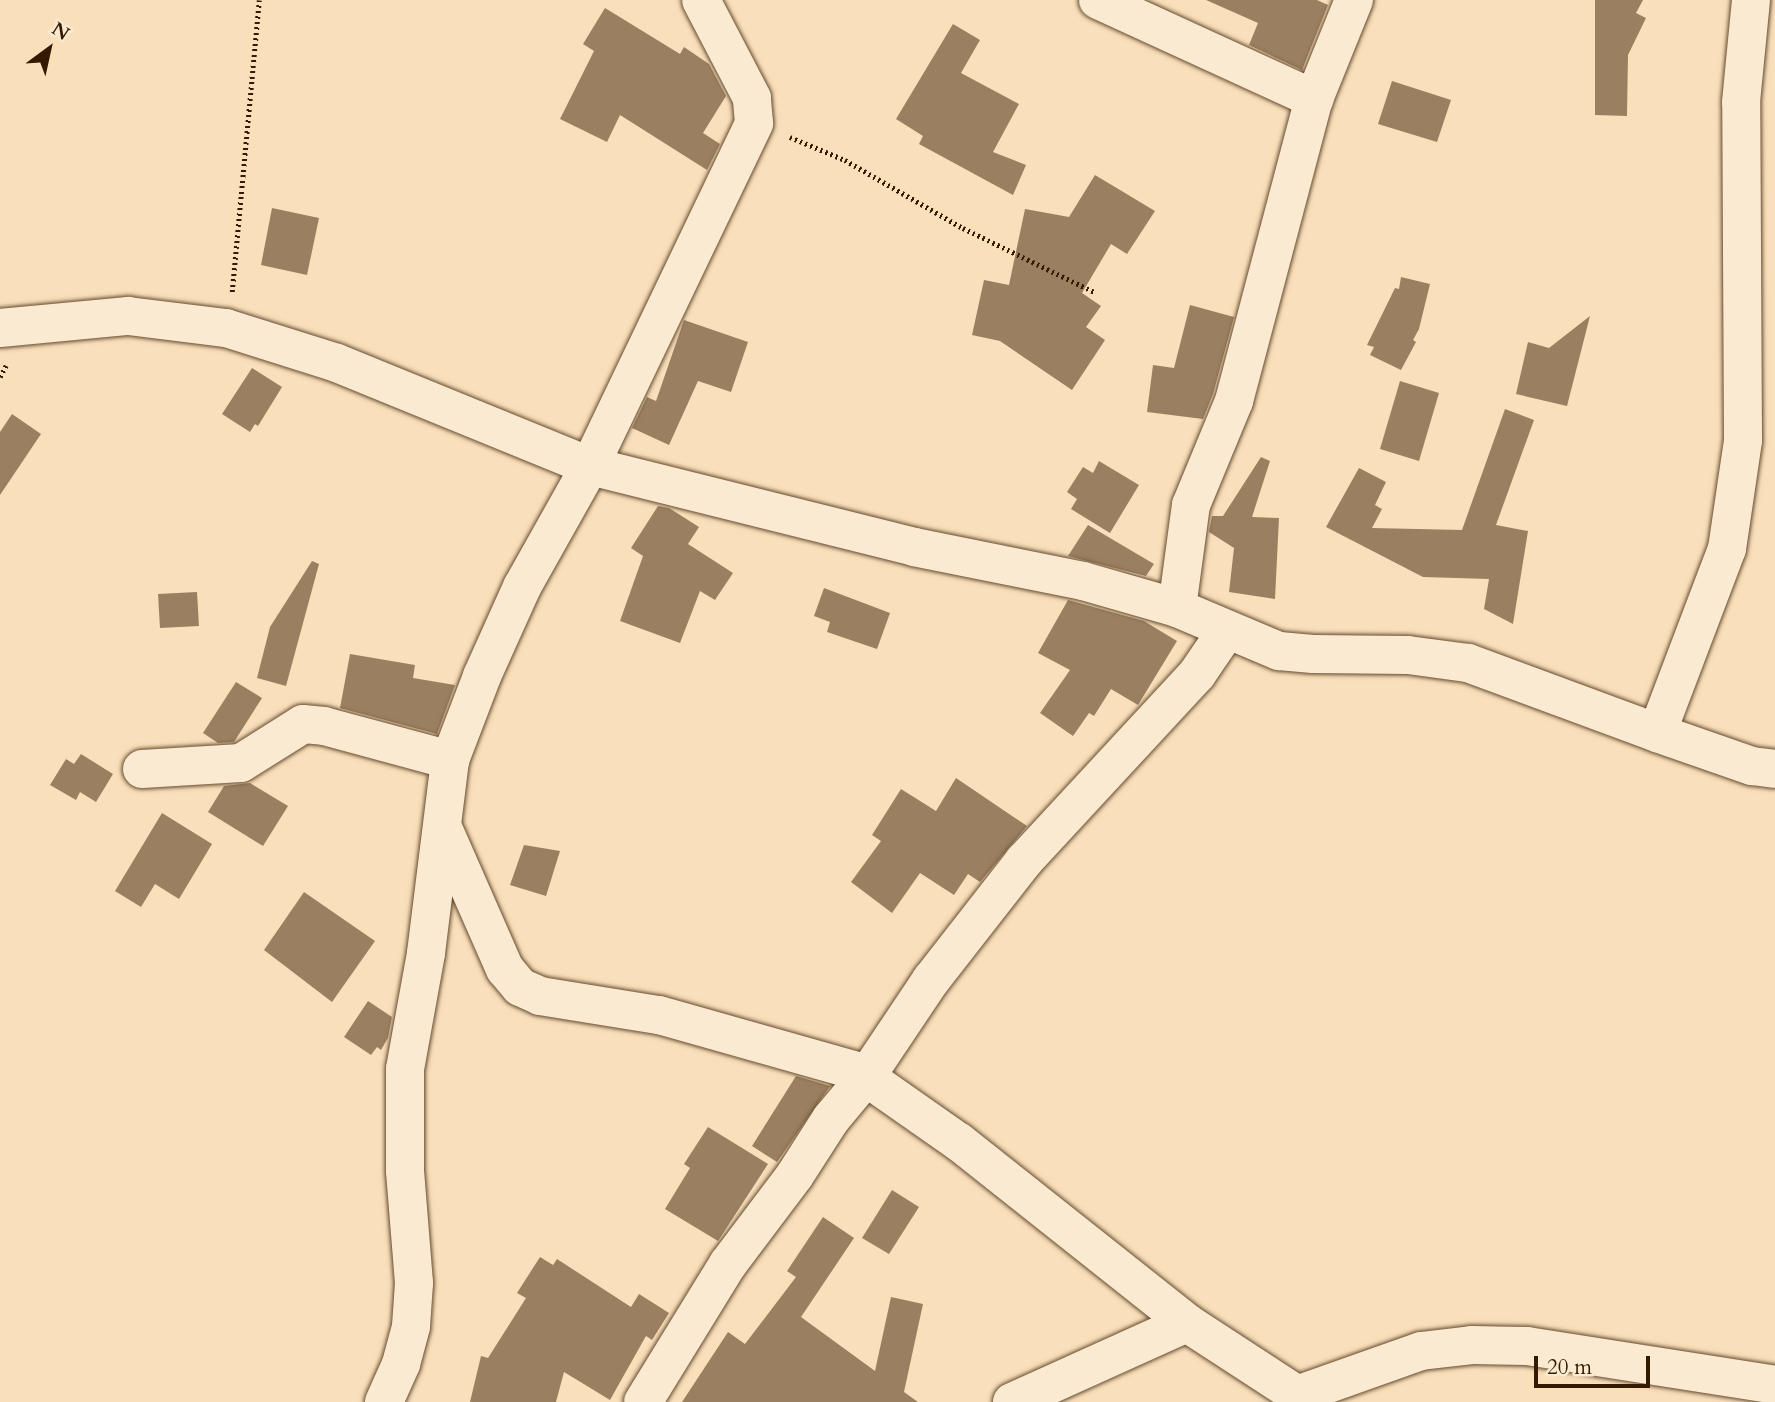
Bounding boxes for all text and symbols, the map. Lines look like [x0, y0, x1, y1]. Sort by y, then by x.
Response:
north arrow [14, 14, 84, 84]
text: N [46, 16, 74, 47]
scale bar [1537, 1342, 1652, 1386]
text: 20 m [1547, 1353, 1592, 1382]

